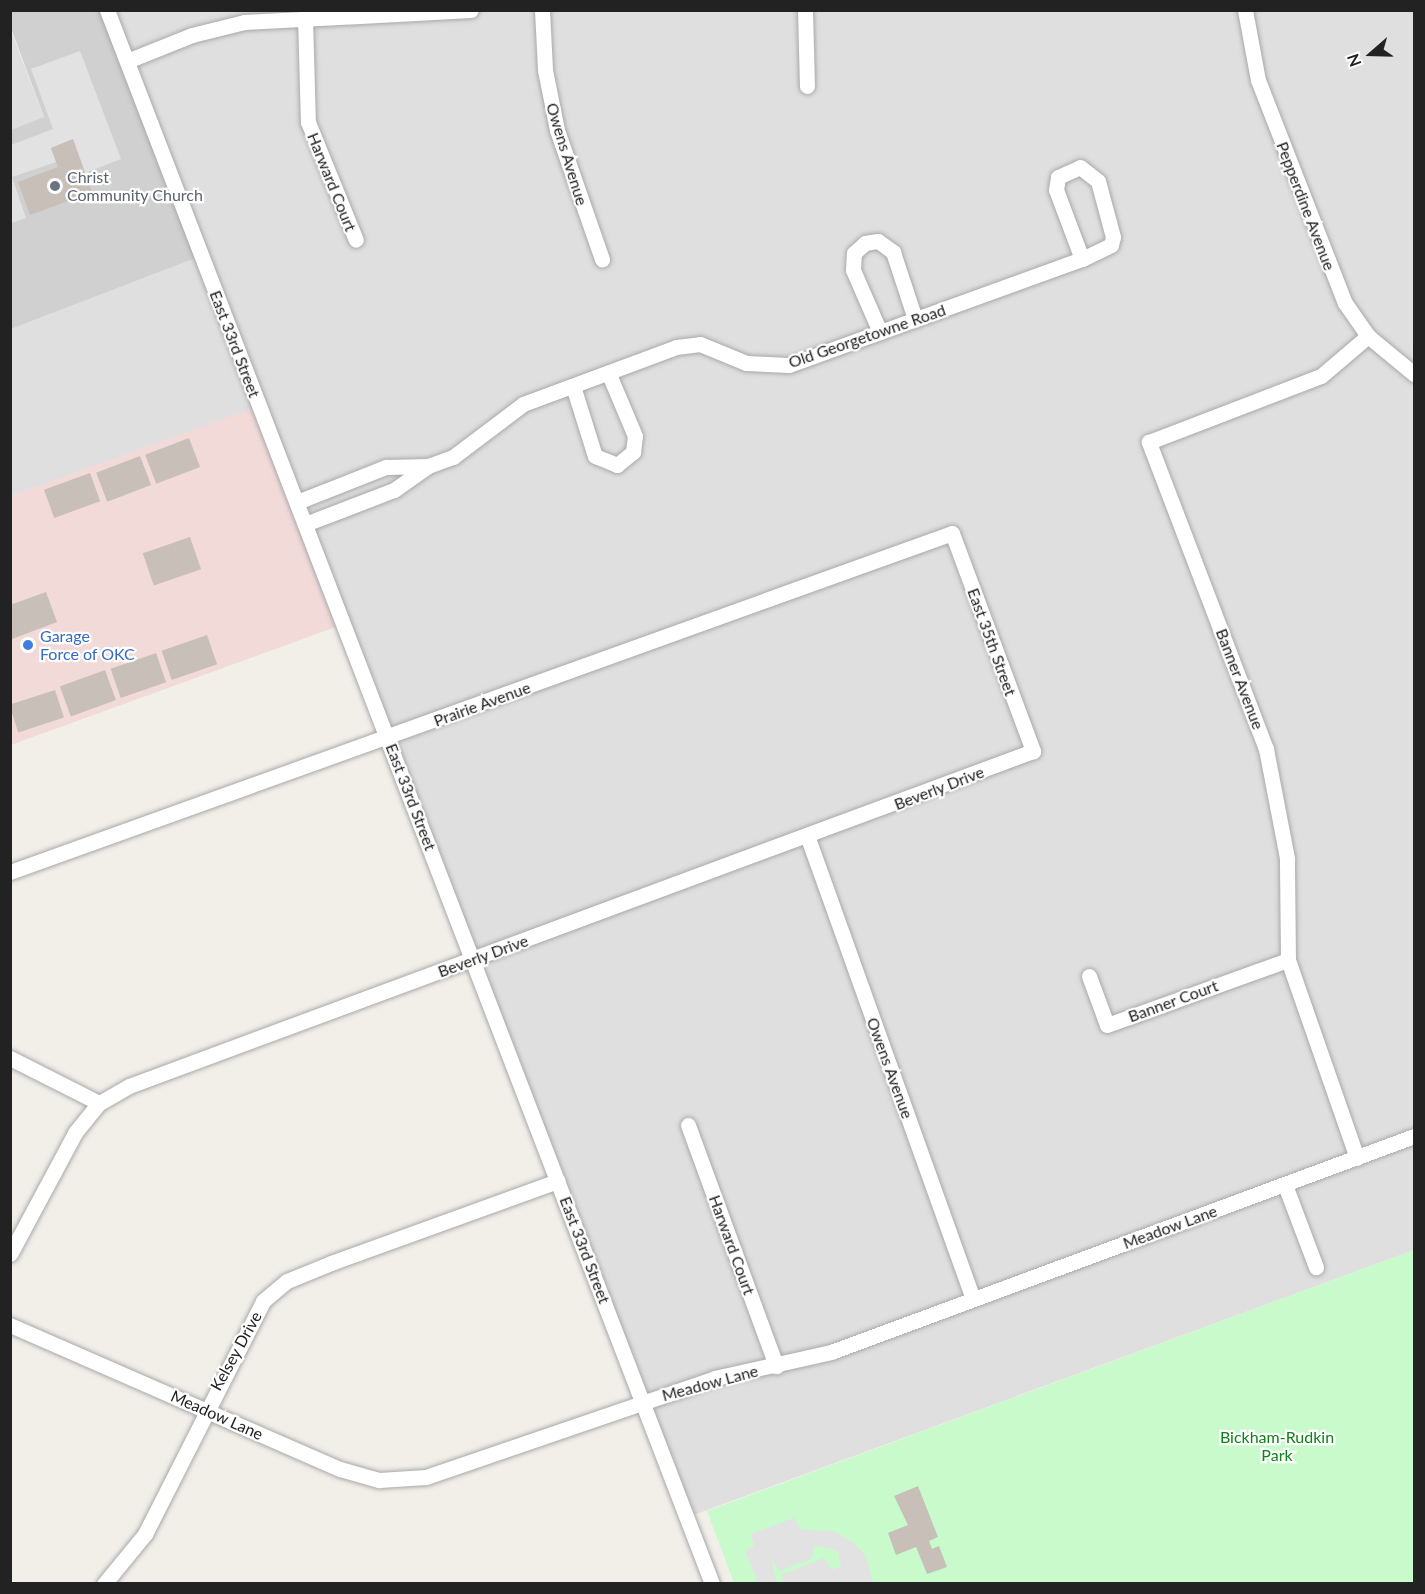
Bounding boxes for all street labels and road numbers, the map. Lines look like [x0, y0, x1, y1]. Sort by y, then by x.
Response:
street label: Owens Avenue [542, 100, 592, 208]
street label: Harward Court [303, 130, 361, 234]
street label: Pepperdine Avenue [1273, 139, 1339, 273]
street label: East 33rd Street [206, 288, 264, 400]
street label: Old Georgetowne Road [786, 300, 948, 372]
street label: East 35th Street [964, 585, 1020, 699]
street label: Banner Avenue [1212, 625, 1268, 733]
street label: Prairie Avenue [431, 678, 533, 730]
street label: East 33rd Street [382, 741, 440, 853]
street label: Beverly Drive [891, 762, 987, 814]
street label: Beverly Drive [435, 931, 531, 981]
street label: Banner Court [1125, 976, 1221, 1026]
street label: Owens Avenue [863, 1015, 917, 1121]
street label: Harward Court [705, 1192, 759, 1298]
street label: East 33rd Street [556, 1194, 614, 1306]
street label: Meadow Lane [1120, 1201, 1220, 1253]
street label: Kelsey Drive [206, 1308, 266, 1394]
street label: Meadow Lane [660, 1361, 760, 1405]
street label: Meadow Lane [168, 1386, 266, 1444]

